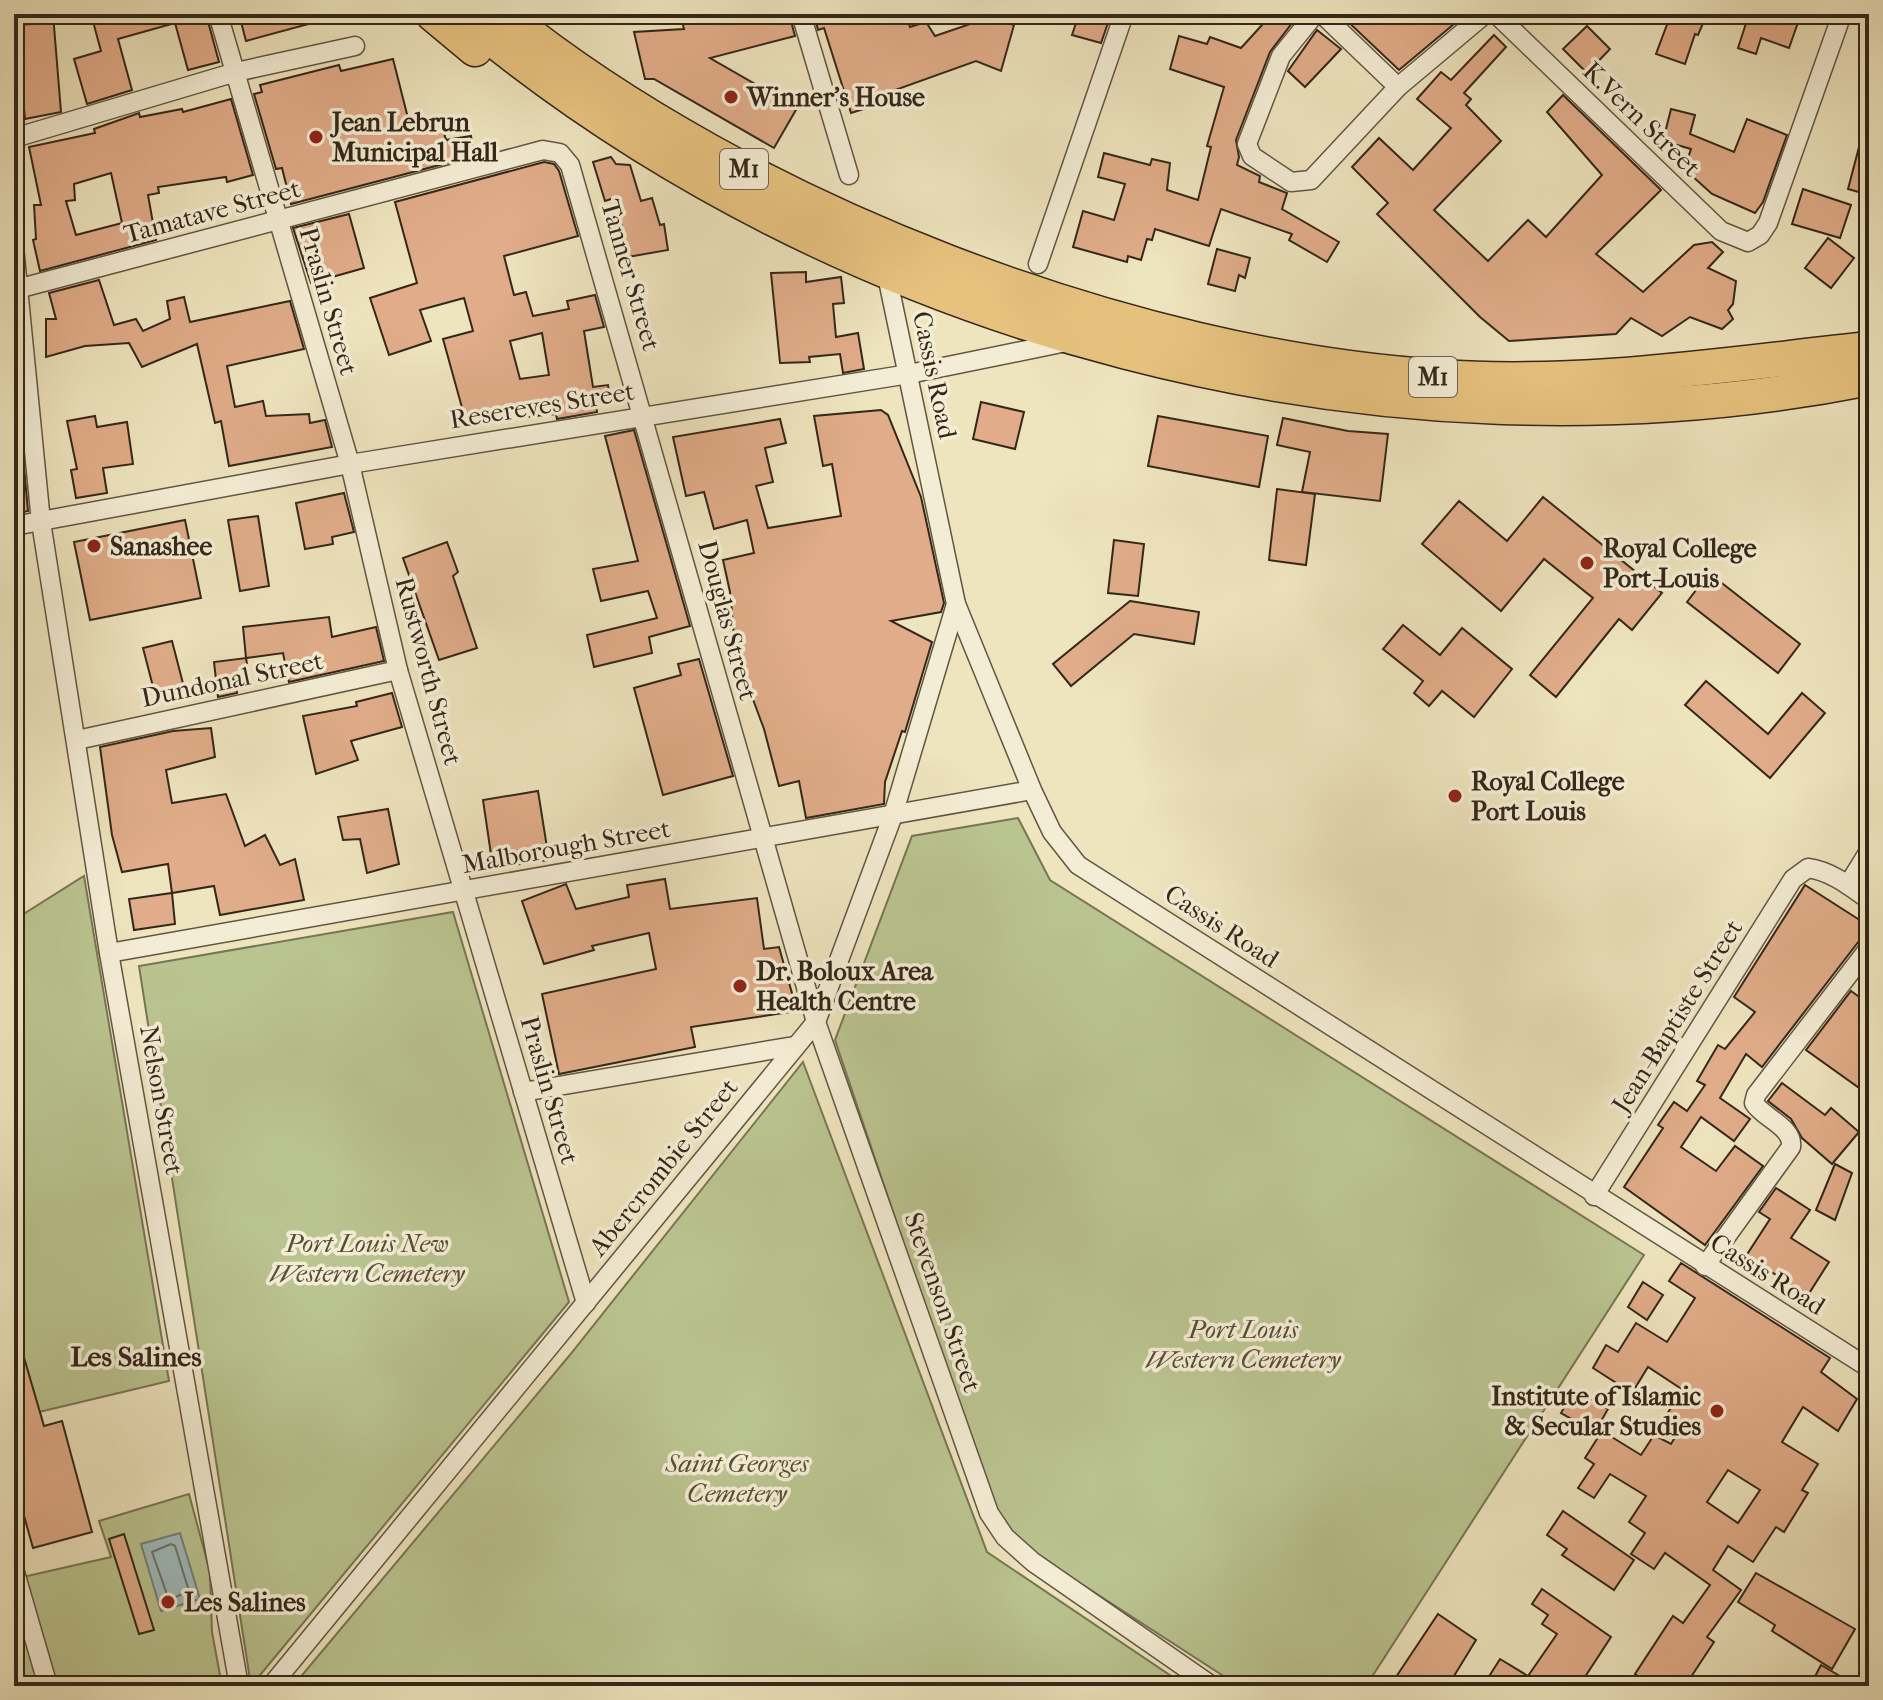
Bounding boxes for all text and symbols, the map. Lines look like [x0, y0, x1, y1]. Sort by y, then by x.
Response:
street label: K.Vern Street [1576, 56, 1707, 184]
place label: Winner's House [746, 82, 925, 113]
marker: Winner's House [722, 88, 740, 106]
place label: Jean Lebrun Municipal Hall [329, 107, 499, 168]
marker: Jean Lebrun Municipal Hall [307, 128, 325, 146]
road number: M1 [720, 149, 768, 189]
street label: Tamatave Street [121, 173, 304, 250]
street label: Tanner Street [594, 196, 667, 355]
street label: Praslin Street [293, 224, 365, 379]
street label: Cassis Road [906, 309, 963, 442]
road number: M1 [1409, 357, 1457, 397]
street label: Resereves Street [448, 375, 637, 435]
place label: Sanashee [110, 531, 212, 562]
place label: Royal College Port-Louis [1603, 533, 1757, 594]
marker: Sanashee [85, 537, 103, 555]
street label: Douglas Street [691, 537, 764, 704]
marker: Royal College Port-Louis [1578, 554, 1596, 572]
street label: Rustworth Street [389, 574, 469, 769]
street label: Dundonal Street [138, 645, 327, 714]
place label: Royal College Port Louis [1471, 766, 1625, 827]
marker: Royal College Port Louis [1446, 787, 1464, 805]
street label: Malborough Street [460, 813, 673, 880]
street label: Cassis Road [1159, 878, 1285, 975]
street label: Jean-Baptiste Street [1604, 913, 1750, 1120]
place label: Dr. Boloux Area Health Centre [756, 956, 934, 1017]
marker: Dr. Boloux Area Health Centre [731, 977, 749, 995]
street label: Praslin Street [514, 1013, 586, 1168]
street label: Nelson Street [133, 1023, 190, 1178]
street label: Abercrombie Street [582, 1072, 745, 1263]
street label: Stevenson Street [897, 1208, 988, 1397]
street label: Cassis Road [1705, 1227, 1832, 1322]
park label: Port Louis New Western Cemetery [269, 1228, 466, 1289]
park label: Port Louis Western Cemetery [1145, 1314, 1342, 1375]
district label: Les Salines [71, 1340, 201, 1373]
place label: Institute of Islamic & Secular Studies [1491, 1381, 1702, 1442]
marker: Institute of Islamic & Secular Studies [1708, 1402, 1726, 1420]
park label: Saint Georges Cemetery [664, 1448, 810, 1509]
place label: Les Salines [184, 1587, 306, 1618]
marker: Les Salines [159, 1593, 177, 1611]

